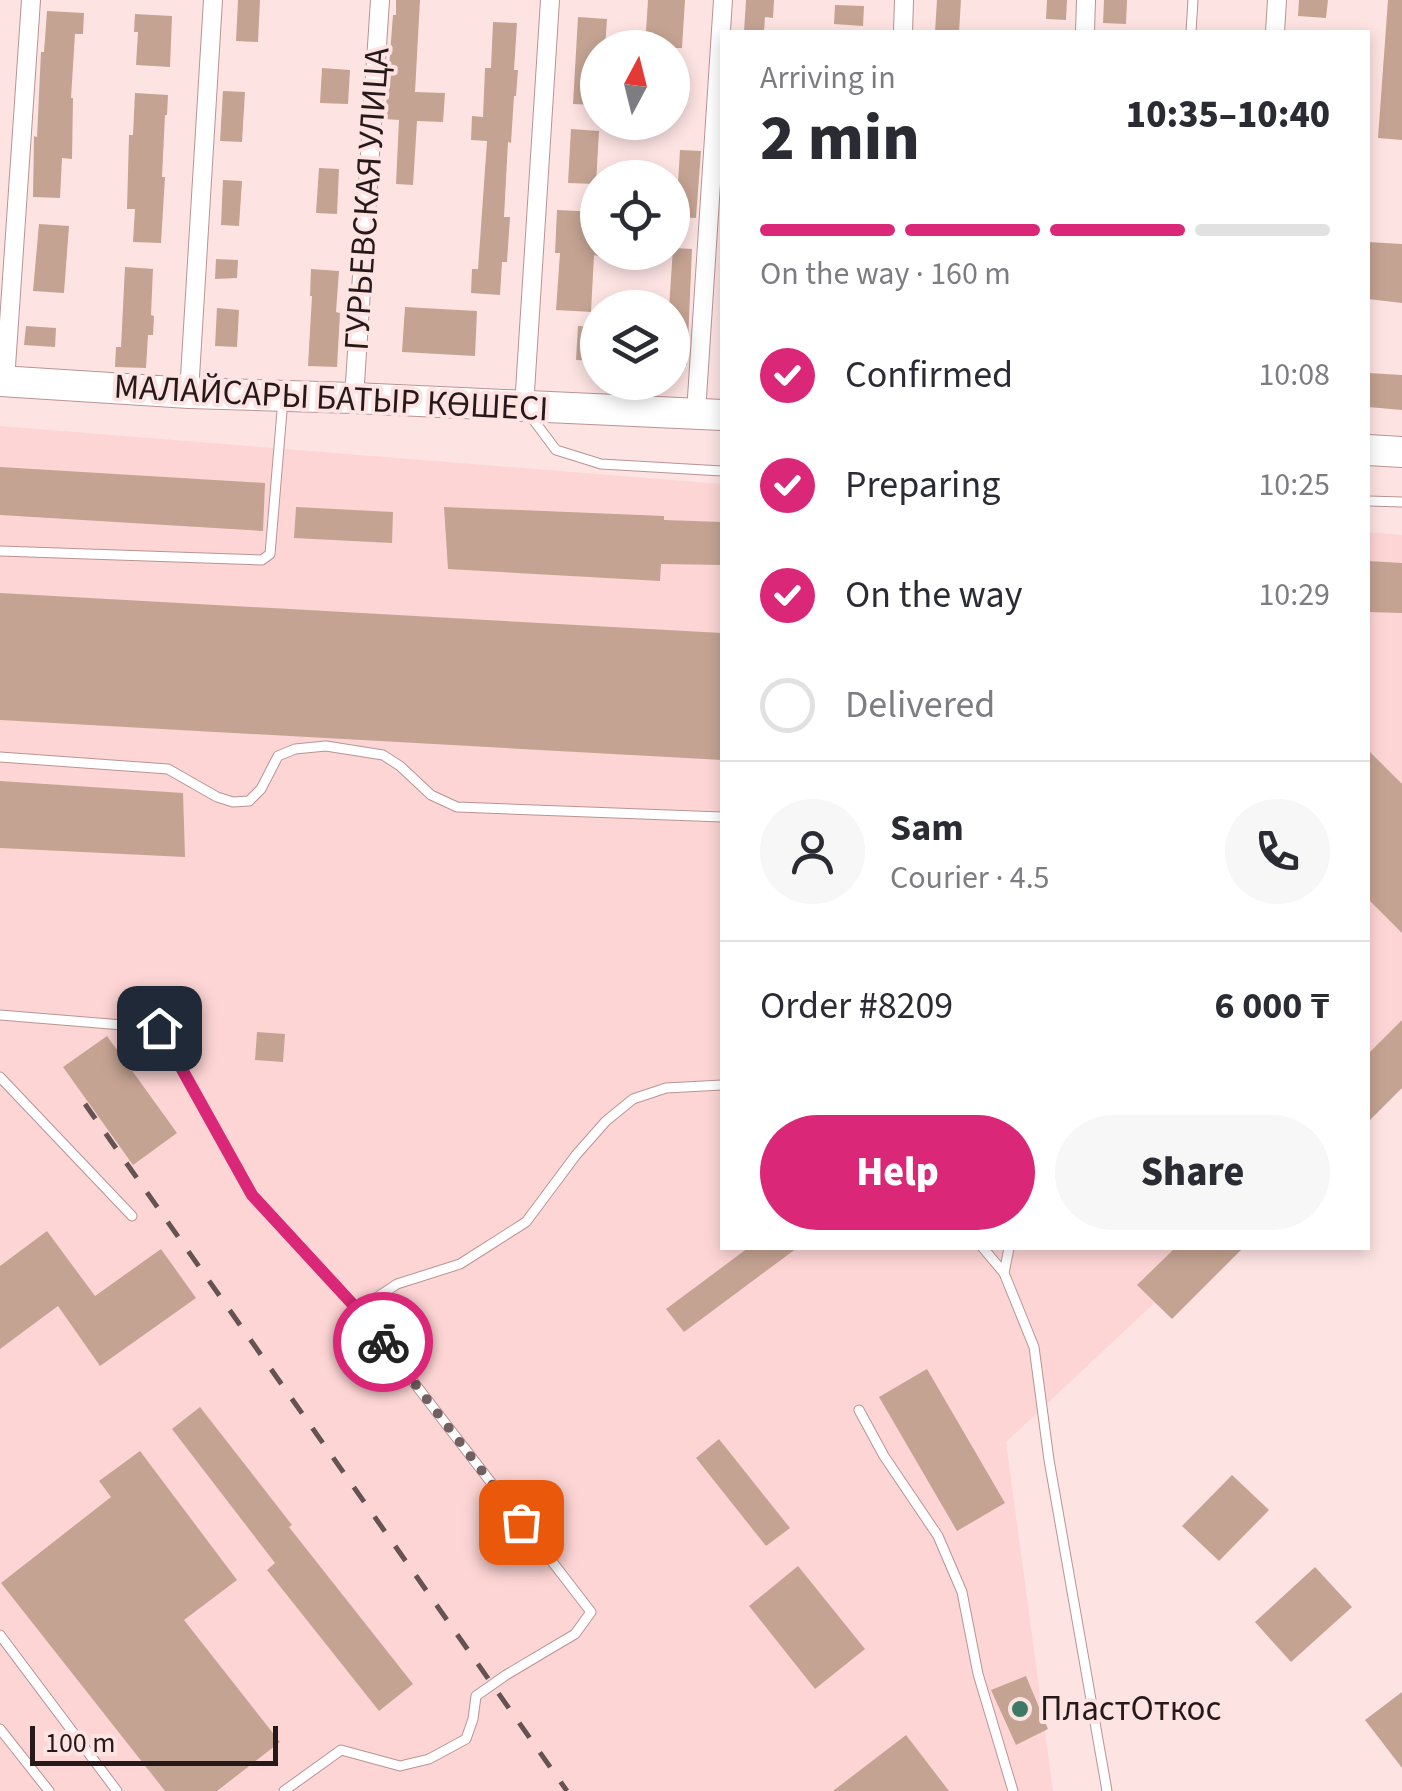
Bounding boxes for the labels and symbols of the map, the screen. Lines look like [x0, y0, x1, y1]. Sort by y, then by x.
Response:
north arrow [580, 30, 690, 140]
street label: ГУРЬЕВСКАЯ УЛИЦА [331, 46, 403, 352]
street label: МАЛАЙСАРЫ БАТЫР КӨШЕСІ [113, 362, 549, 434]
pin [117, 986, 202, 1071]
courier [333, 1292, 433, 1392]
pin [479, 1480, 564, 1565]
place label: ПластОткос [1040, 1684, 1222, 1734]
marker: ПластОткос [1009, 1698, 1031, 1720]
scale bar [30, 1721, 278, 1766]

